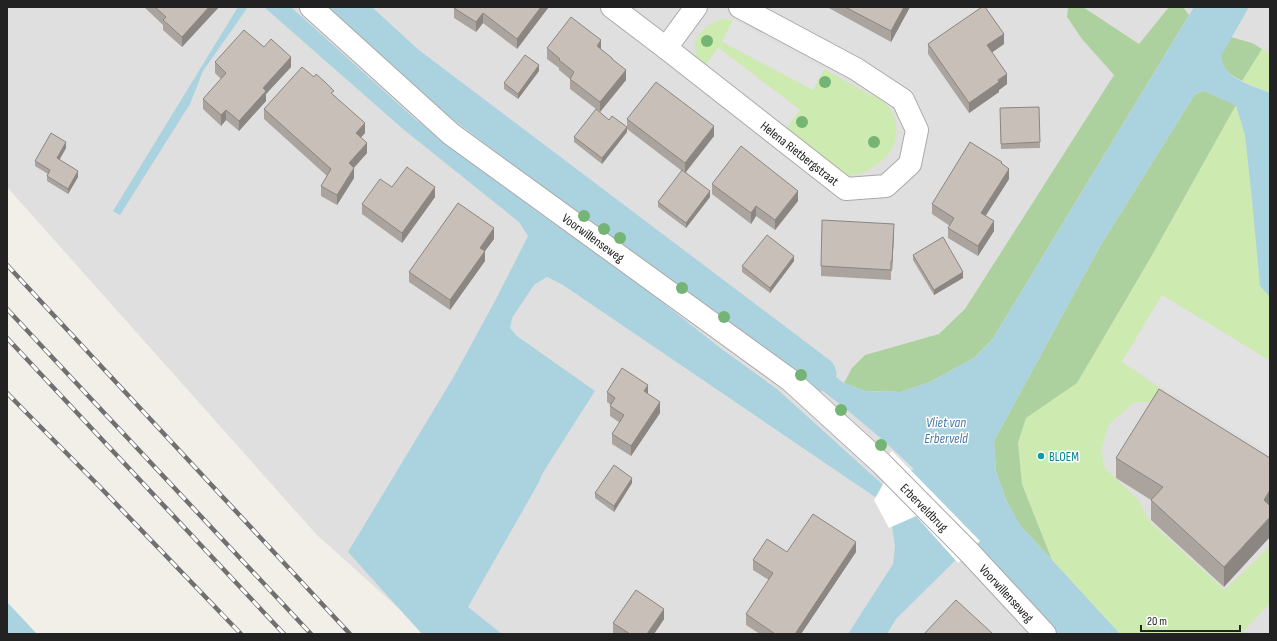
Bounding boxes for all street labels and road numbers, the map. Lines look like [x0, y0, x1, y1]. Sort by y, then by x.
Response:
street label: Helena Rietbergstraat [757, 118, 842, 189]
street label: Voorwillenseweg [559, 210, 627, 266]
street label: Erberveldbrug [897, 480, 951, 535]
street label: Voorwillenseweg [975, 561, 1037, 626]

